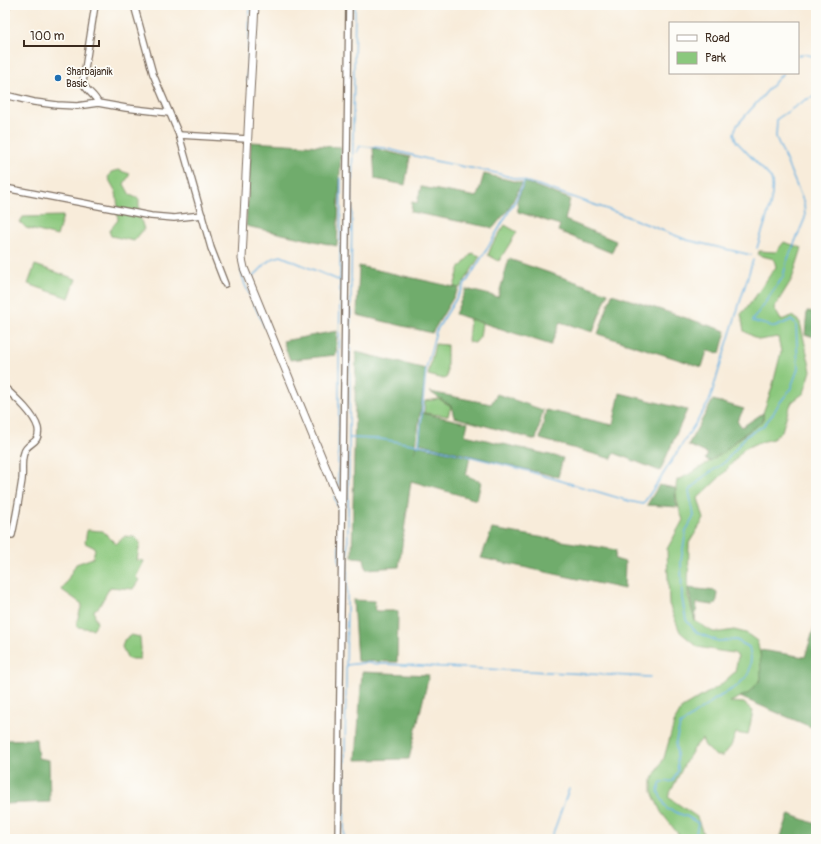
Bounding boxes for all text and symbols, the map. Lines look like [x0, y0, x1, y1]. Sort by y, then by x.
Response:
scale bar [24, 22, 99, 48]
legend [669, 22, 799, 74]
text: 100 m [30, 29, 65, 44]
text: Road [705, 31, 730, 46]
text: Park [705, 51, 726, 66]
place label: Sharbajanik Basic [66, 66, 113, 90]
marker: Sharbajanik Basic [53, 73, 63, 83]

